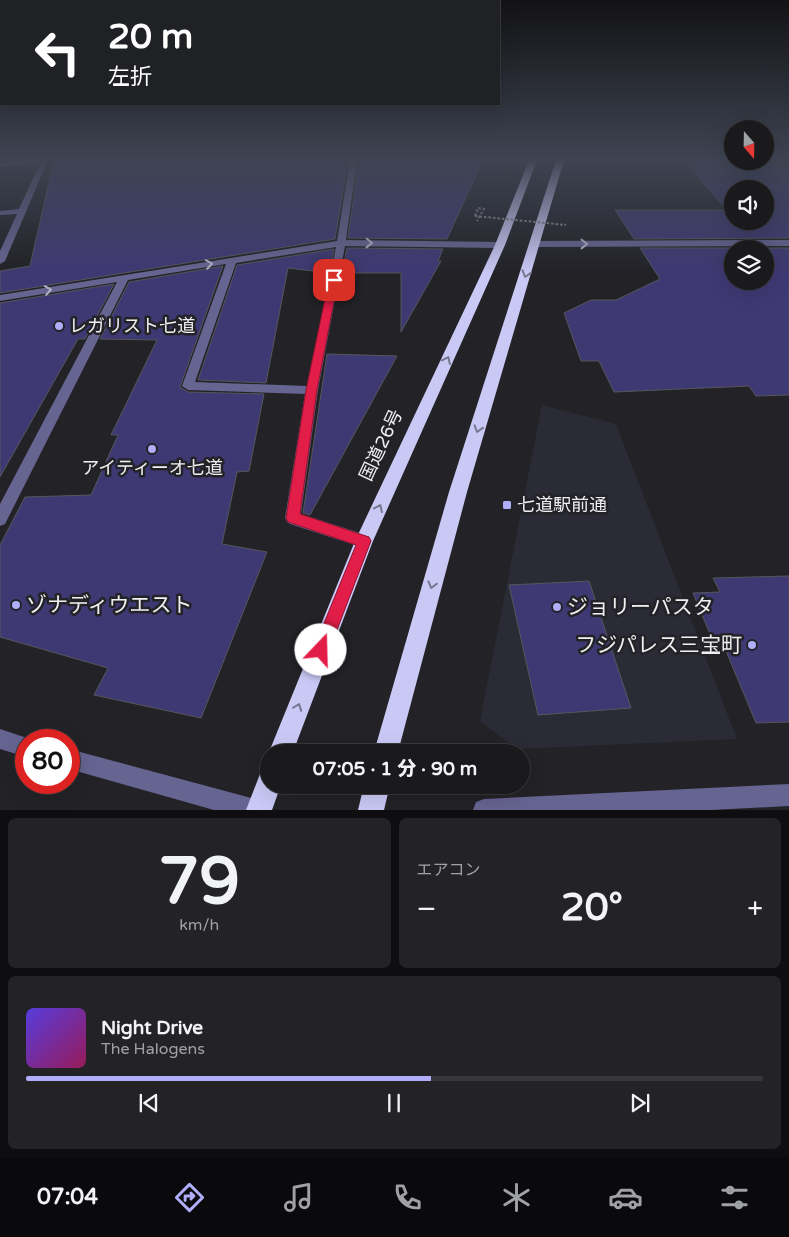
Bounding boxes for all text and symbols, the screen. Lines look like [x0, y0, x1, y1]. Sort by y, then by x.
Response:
text: 20 m [108, 16, 193, 58]
icon: left [25, 20, 90, 85]
text: 左折 [108, 64, 152, 90]
north arrow [724, 120, 774, 170]
map controls [724, 120, 774, 290]
button: sound [724, 180, 774, 230]
one-way arrow [366, 238, 374, 248]
one-way arrow [580, 239, 588, 249]
button: layers [724, 240, 774, 290]
pin [313, 259, 355, 301]
one-way arrow [204, 260, 213, 270]
icon: arrive [320, 266, 348, 294]
one-way arrow [521, 269, 531, 277]
one-way arrow [44, 286, 52, 296]
place label: レガリスト七道 [69, 315, 195, 337]
marker: レガリスト七道 [53, 320, 65, 332]
one-way arrow [441, 356, 452, 365]
street label: 国道26号 [355, 406, 407, 484]
one-way arrow [473, 424, 483, 433]
marker: アイティーオ七道 [146, 443, 158, 455]
place label: アイティーオ七道 [81, 457, 223, 479]
place label: 七道駅前通 [517, 494, 607, 516]
marker: 七道駅前通 [501, 499, 513, 511]
one-way arrow [373, 504, 384, 513]
one-way arrow [428, 581, 438, 589]
place label: ゾナディウエスト [26, 593, 193, 618]
place label: ジョリーパスタ [567, 595, 714, 620]
marker: ゾナディウエスト [10, 599, 22, 611]
marker: ジョリーパスタ [551, 601, 563, 613]
position arrow [294, 623, 346, 675]
place label: フジパレス三宝町 [575, 633, 742, 658]
marker: フジパレス三宝町 [746, 639, 758, 651]
one-way arrow [292, 703, 303, 712]
speed limit sign: 80 [15, 729, 80, 794]
text: 07:05 · 1 分 · 90 m [313, 758, 477, 780]
text: 79 [158, 843, 240, 922]
text: エアコン [417, 860, 481, 880]
text: 20° [561, 885, 623, 931]
text: − [417, 892, 436, 926]
text: + [747, 892, 763, 926]
text: km/h [179, 915, 219, 935]
text: Night Drive [101, 1017, 203, 1039]
text: The Halogens [101, 1039, 205, 1059]
icon: previous [135, 1089, 163, 1117]
icon: pause [380, 1089, 408, 1117]
icon: next [626, 1089, 654, 1117]
icon: directions [172, 1180, 207, 1215]
icon: music [281, 1180, 316, 1215]
icon: phone [390, 1180, 425, 1215]
icon: climate [499, 1180, 534, 1215]
icon: car [608, 1180, 643, 1215]
icon: filters [717, 1180, 752, 1215]
text: 07:04 [37, 1184, 98, 1210]

